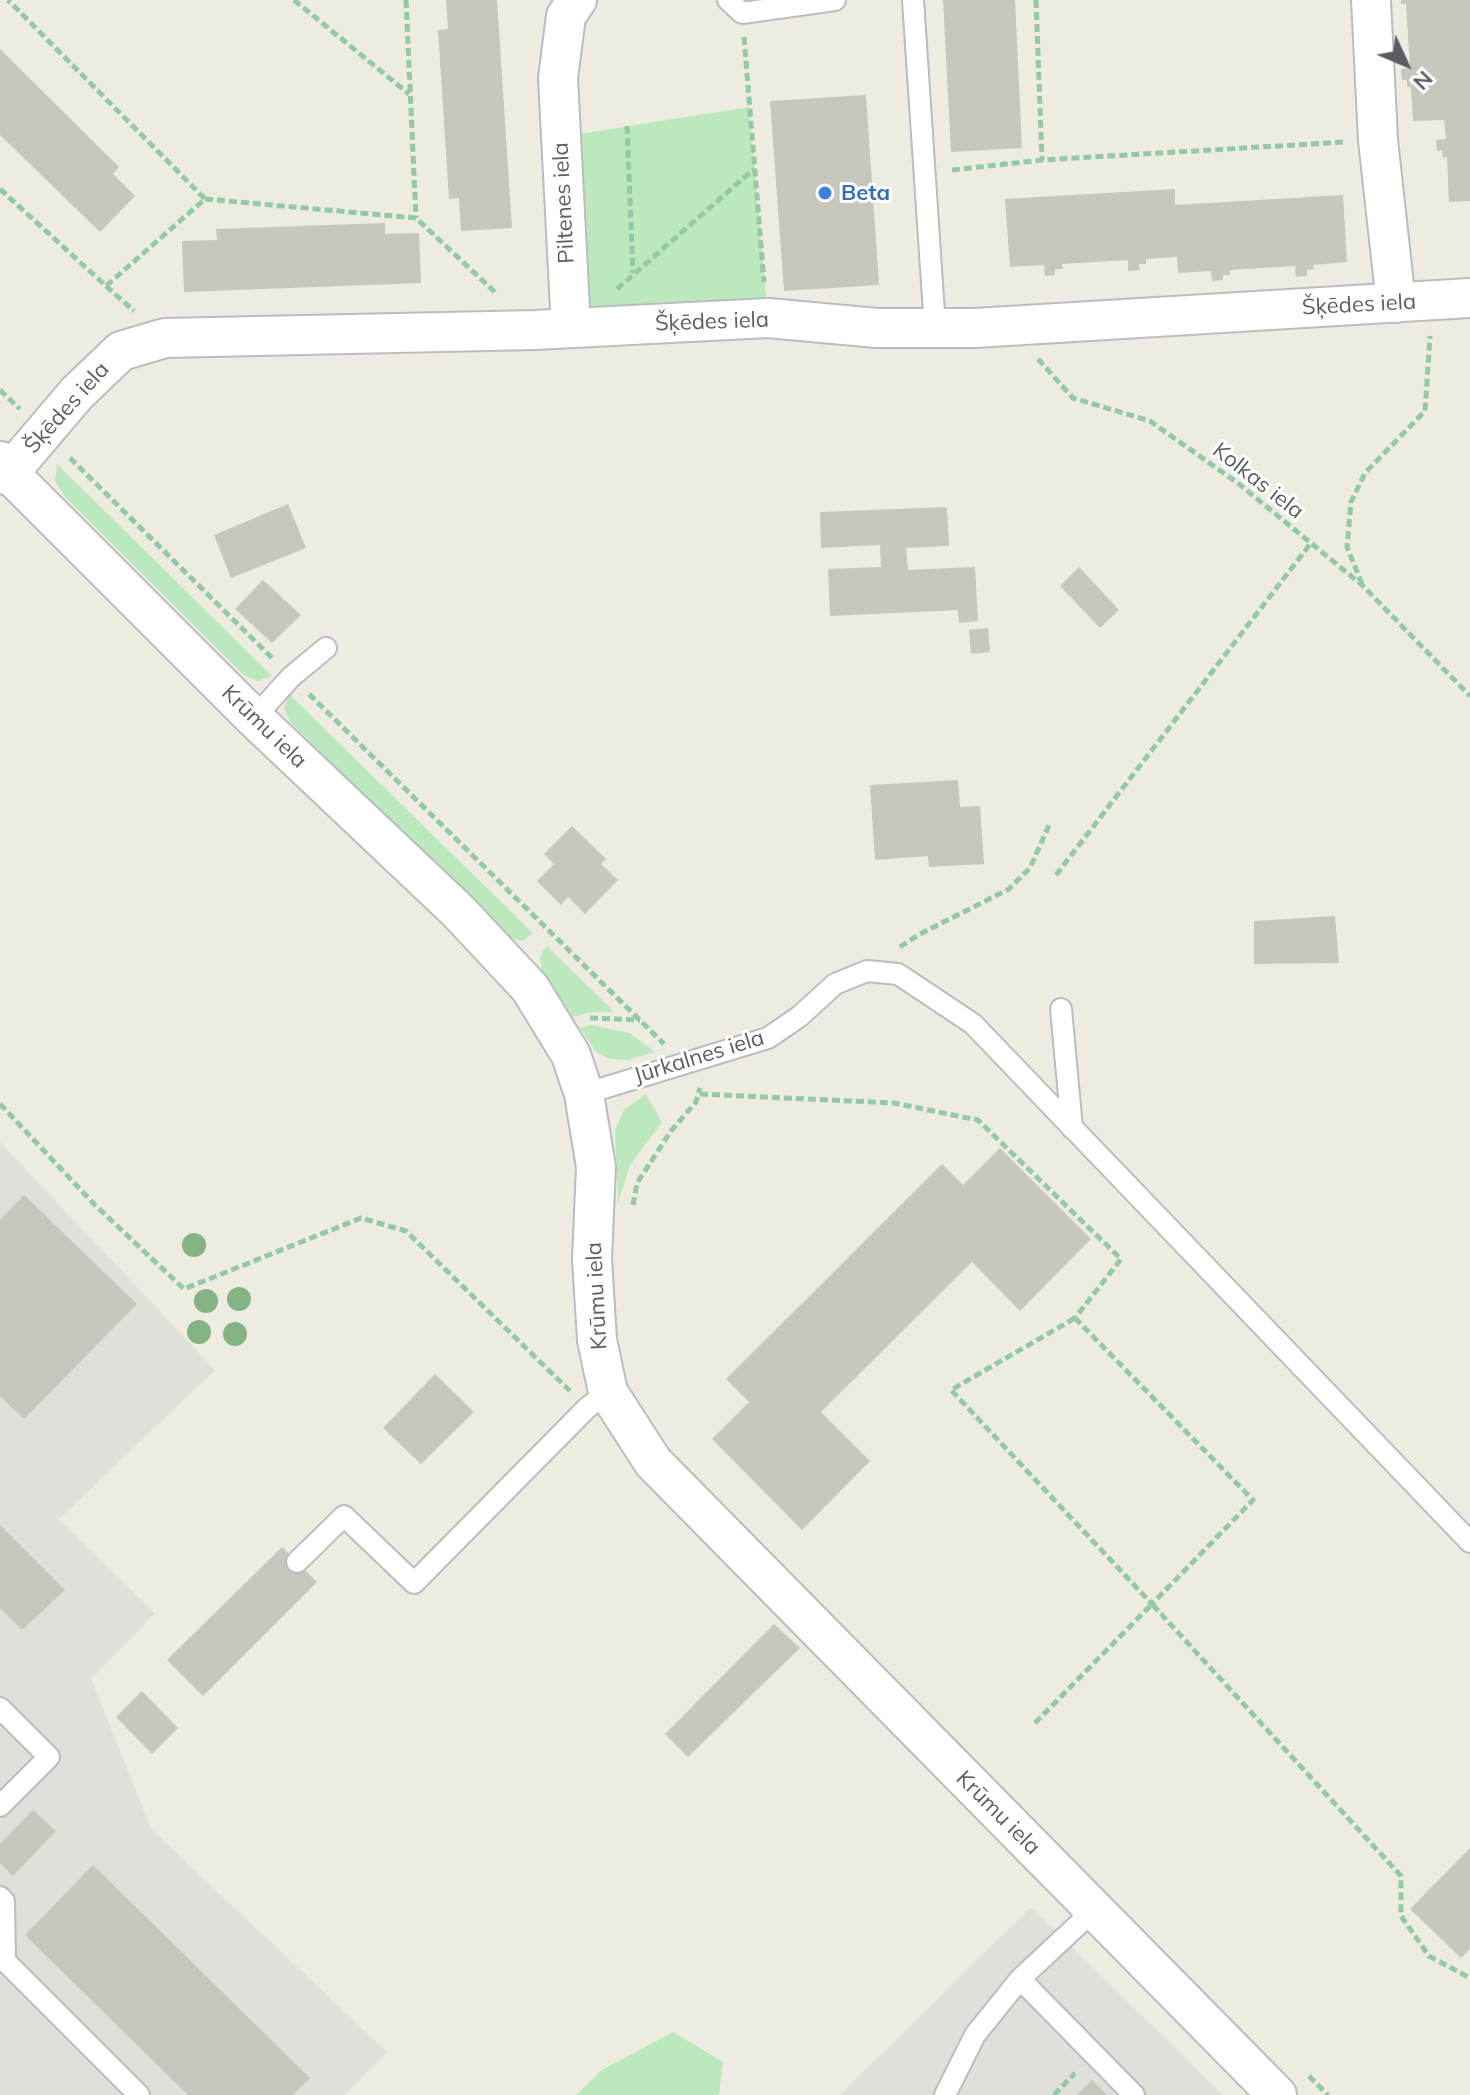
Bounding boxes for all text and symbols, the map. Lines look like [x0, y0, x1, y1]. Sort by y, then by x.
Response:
north arrow [1366, 24, 1446, 104]
text: N [1407, 65, 1439, 96]
street label: Piltenes iela [548, 142, 580, 264]
place label: Beta [841, 180, 890, 206]
marker: Beta [816, 184, 834, 202]
street label: Šķēdes iela [1301, 289, 1417, 321]
street label: Šķēdes iela [654, 307, 770, 337]
street label: Šķēdes iela [19, 357, 115, 459]
street label: Kolkas iela [1207, 437, 1309, 525]
street label: Krūmu iela [216, 680, 312, 774]
street label: Jūrkalnes iela [631, 1025, 767, 1089]
street label: Krūmu iela [581, 1241, 613, 1351]
street label: Krūmu iela [950, 1765, 1046, 1861]

